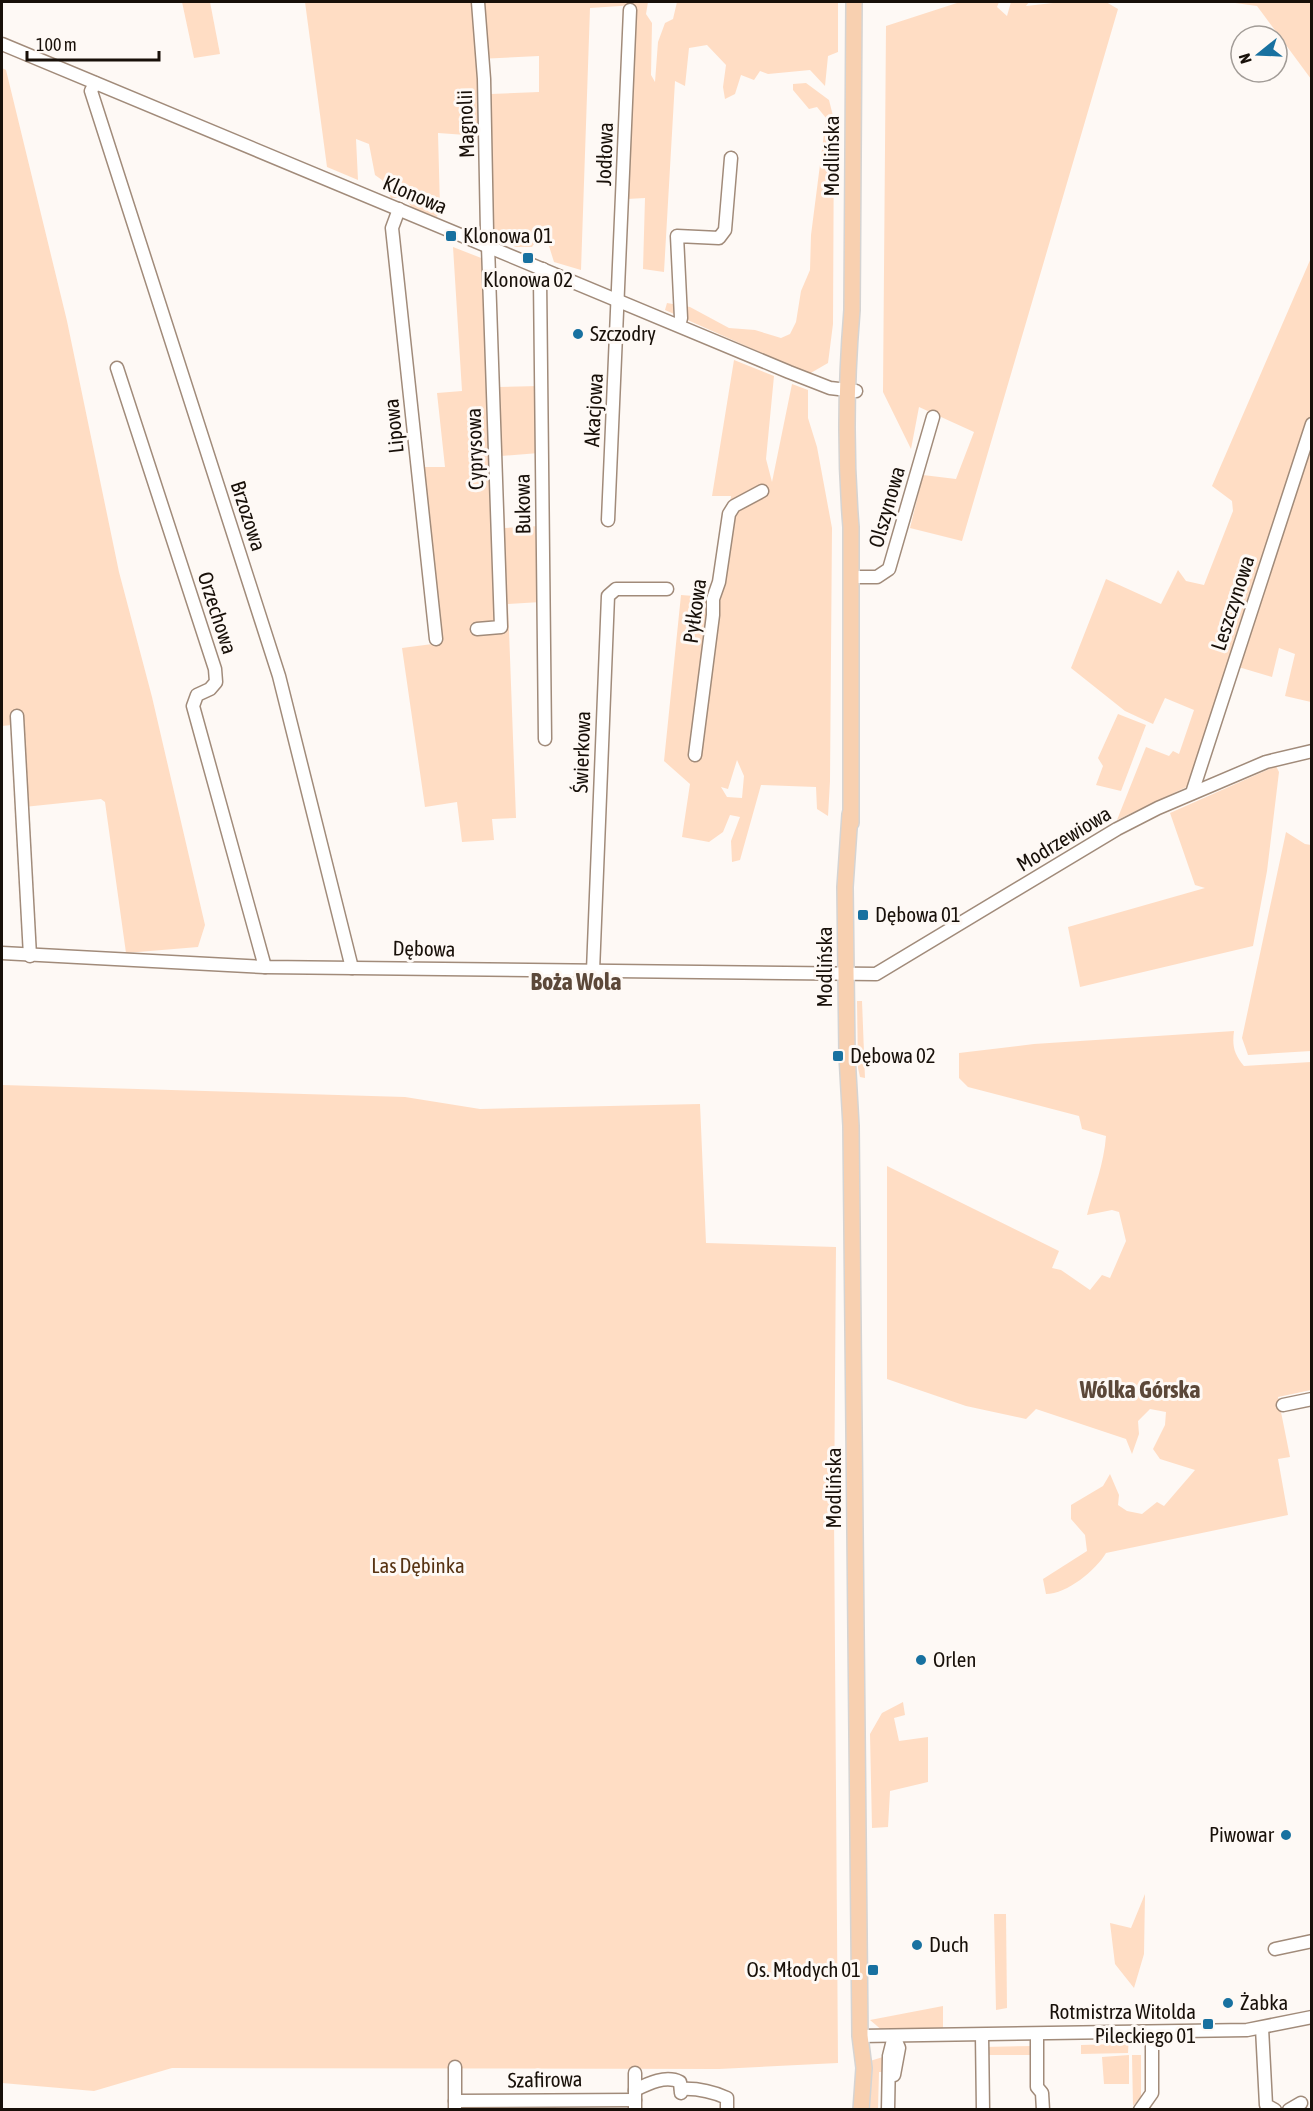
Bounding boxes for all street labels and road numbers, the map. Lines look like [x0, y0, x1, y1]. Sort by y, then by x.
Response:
street label: Magnolii [452, 90, 478, 159]
street label: Modlińska [819, 116, 843, 196]
street label: Jodłowa [591, 122, 617, 186]
street label: Klonowa [380, 170, 451, 218]
street label: Akacjowa [579, 373, 607, 447]
street label: Lipowa [378, 398, 408, 455]
street label: Cyprysowa [461, 408, 487, 490]
street label: Olszynowa [863, 463, 909, 550]
street label: Bukowa [509, 473, 535, 535]
street label: Brzozowa [226, 478, 272, 554]
street label: Leszczynowa [1205, 552, 1259, 653]
street label: Orzechowa [193, 569, 242, 657]
street label: Pyłkowa [678, 577, 710, 645]
street label: Świerkowa [568, 710, 594, 793]
street label: Modrzewiowa [1012, 801, 1115, 876]
street label: Modlińska [812, 927, 836, 1007]
street label: Dębowa [392, 935, 456, 961]
street label: Modlińska [821, 1448, 845, 1528]
street label: Szafirowa [507, 2066, 583, 2092]

